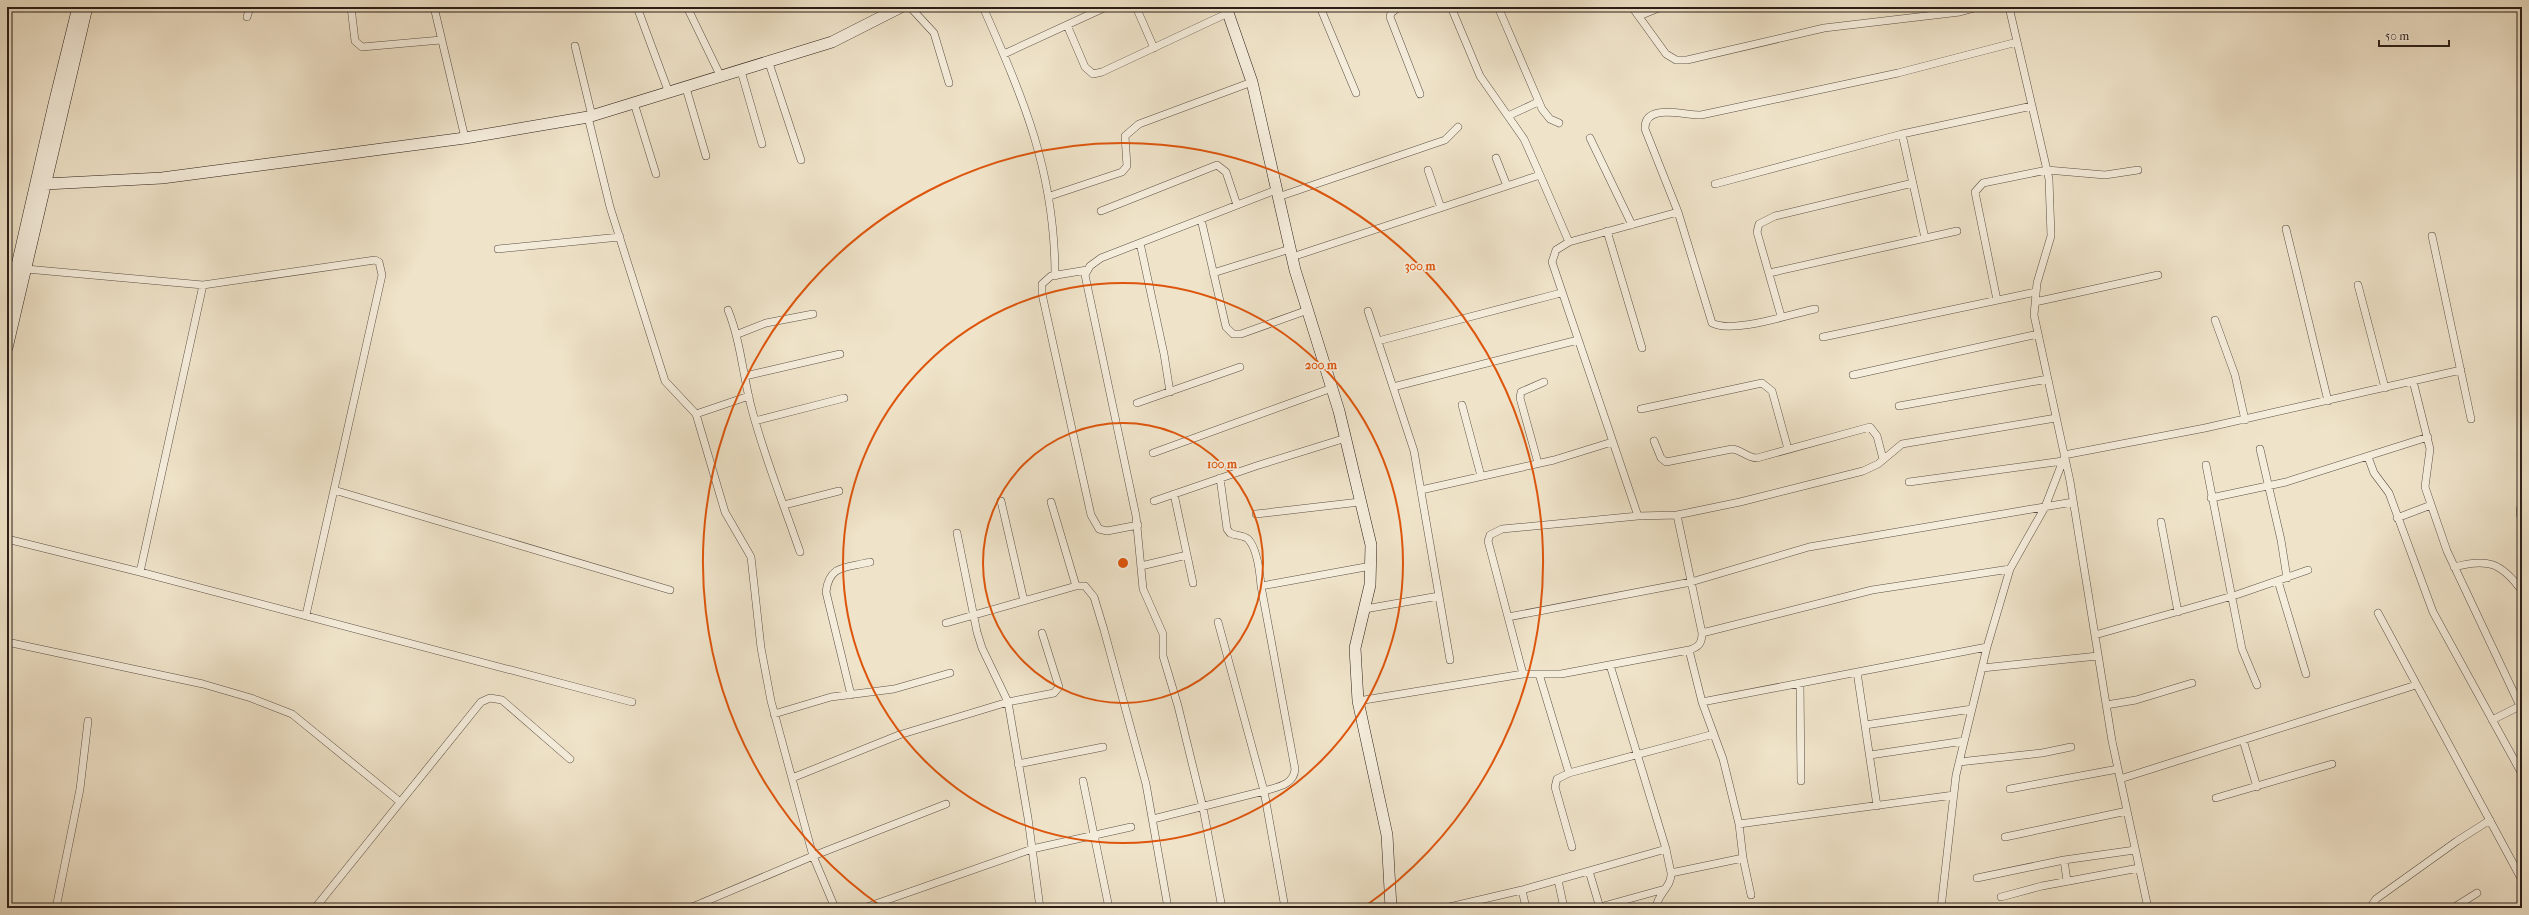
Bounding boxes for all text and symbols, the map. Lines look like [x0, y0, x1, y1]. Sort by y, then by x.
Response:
scale bar [2379, 22, 2449, 48]
text: 50 m [2385, 29, 2409, 43]
text: 300 m [1405, 259, 1436, 274]
text: 200 m [1305, 358, 1338, 372]
text: 100 m [1207, 457, 1238, 471]
centre of rings [1116, 556, 1130, 570]

